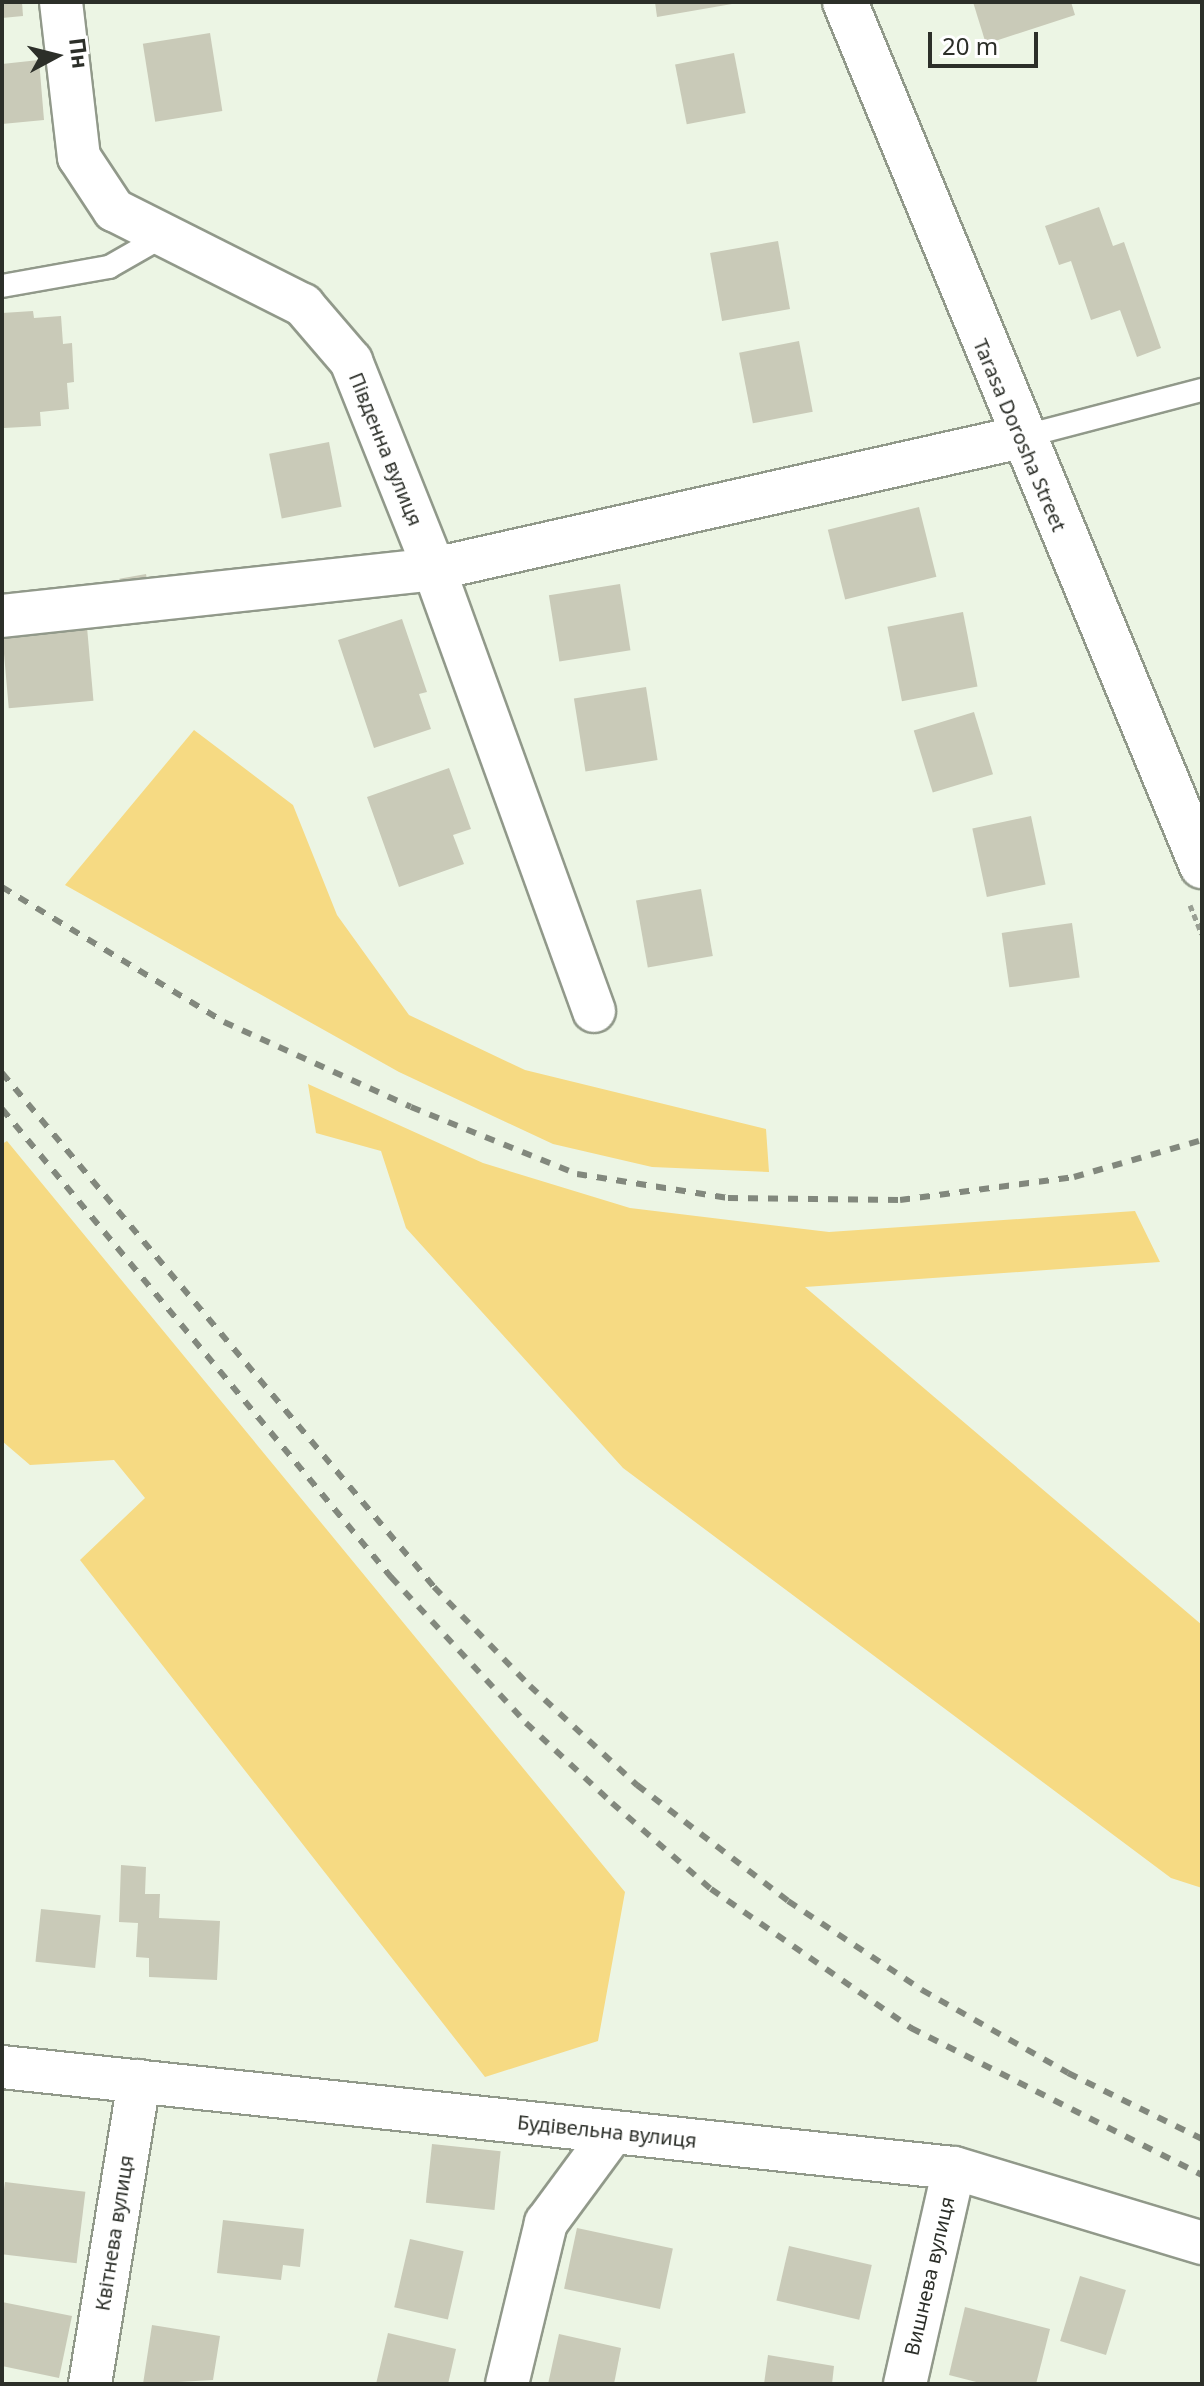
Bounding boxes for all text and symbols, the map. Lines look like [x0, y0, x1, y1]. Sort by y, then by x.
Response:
north arrow [16, 16, 96, 96]
scale bar [932, 16, 1042, 66]
text: 20 m [942, 29, 998, 62]
text: Пн [63, 36, 97, 70]
street label: Tarasa Dorosha Street [969, 335, 1071, 535]
street label: Південна вулиця [344, 369, 428, 529]
street label: Будівельна вулиця [516, 2110, 698, 2152]
street label: Квітнева вулиця [90, 2153, 138, 2313]
street label: Вишнева вулиця [899, 2194, 959, 2358]

